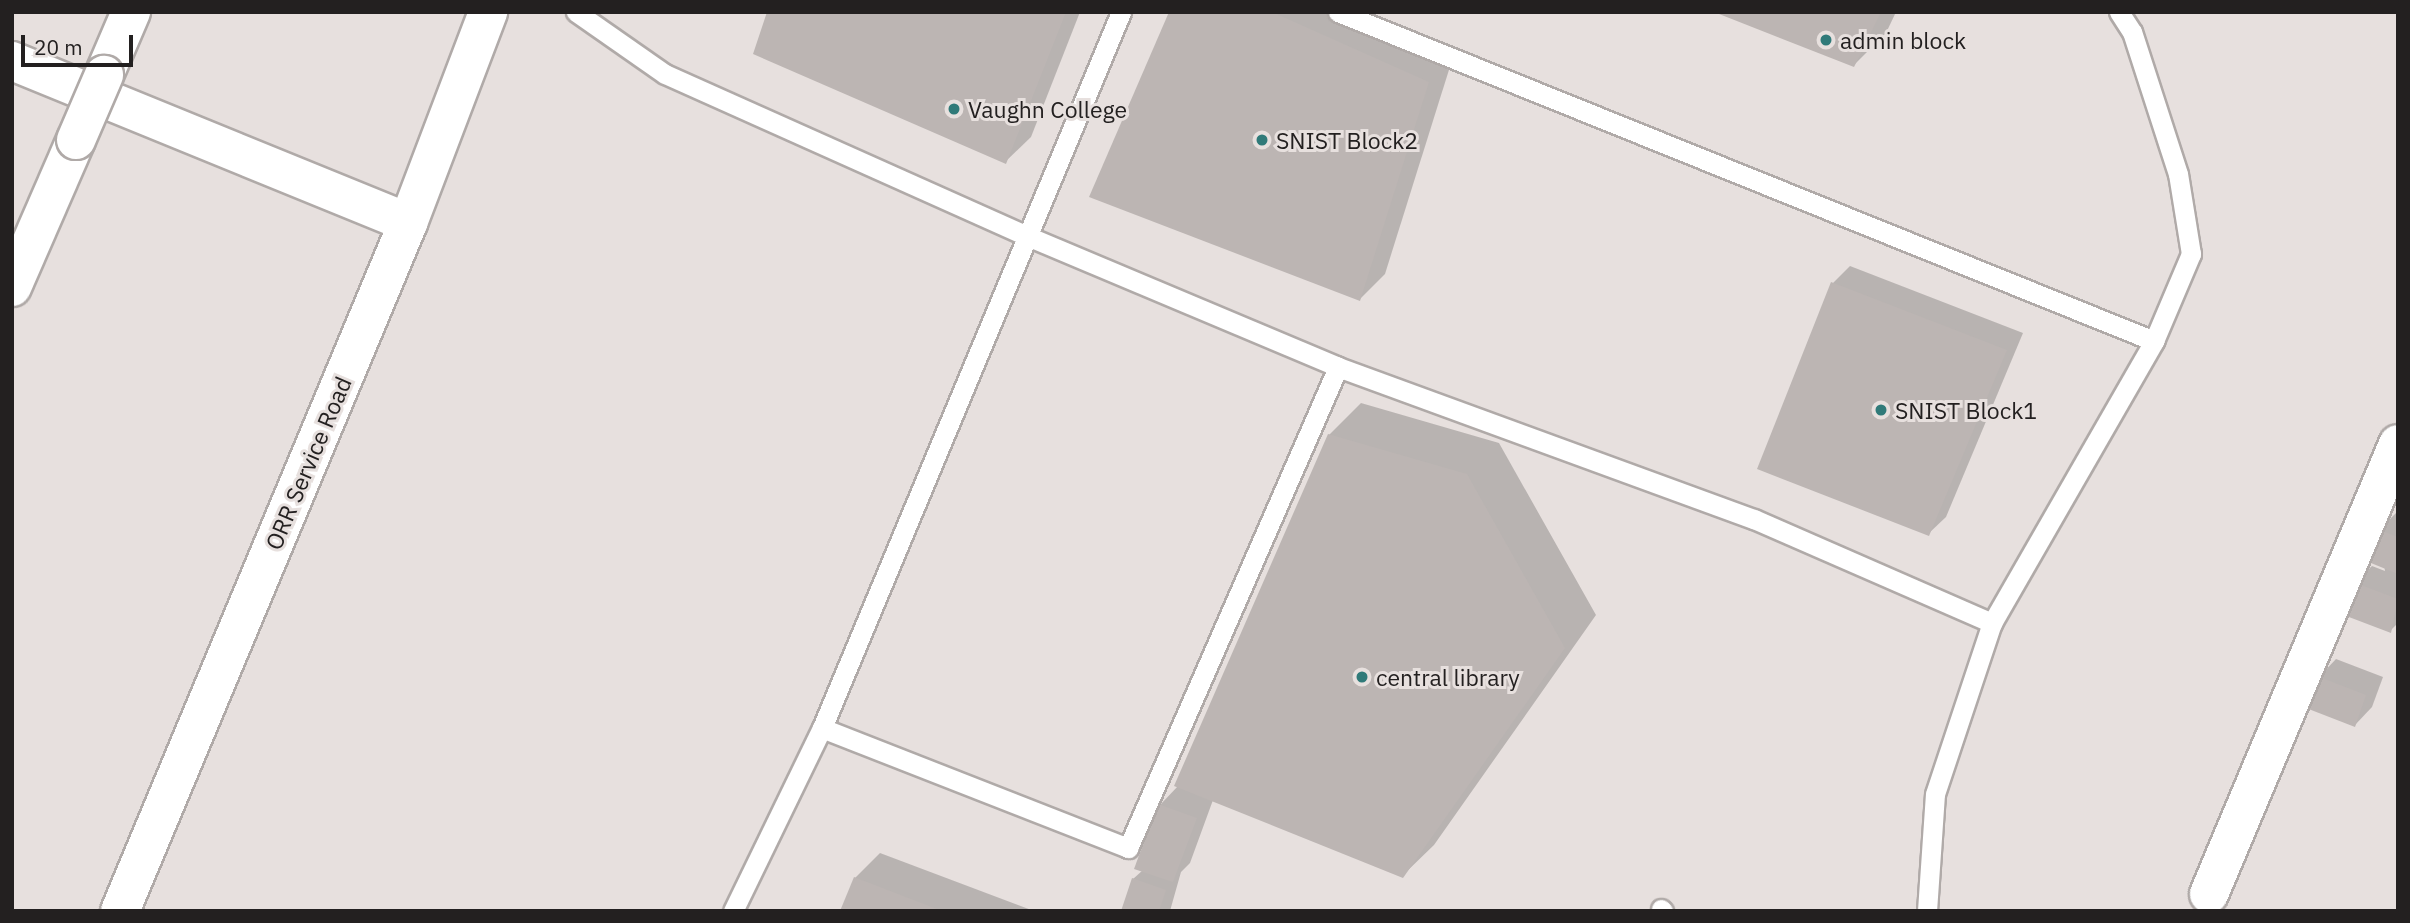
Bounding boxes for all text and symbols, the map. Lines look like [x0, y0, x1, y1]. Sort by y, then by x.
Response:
scale bar [24, 21, 136, 65]
place label: admin block [1840, 26, 1966, 54]
marker: admin block [1818, 32, 1834, 48]
text: 20 m [34, 33, 83, 61]
place label: Vaughn College [968, 95, 1127, 123]
marker: Vaughn College [946, 101, 962, 117]
place label: SNIST Block2 [1276, 126, 1418, 154]
marker: SNIST Block2 [1254, 132, 1270, 148]
street label: ORR Service Road [259, 372, 357, 554]
place label: SNIST Block1 [1895, 396, 2037, 424]
marker: SNIST Block1 [1873, 402, 1889, 418]
place label: central library [1376, 663, 1520, 691]
marker: central library [1354, 669, 1370, 685]

